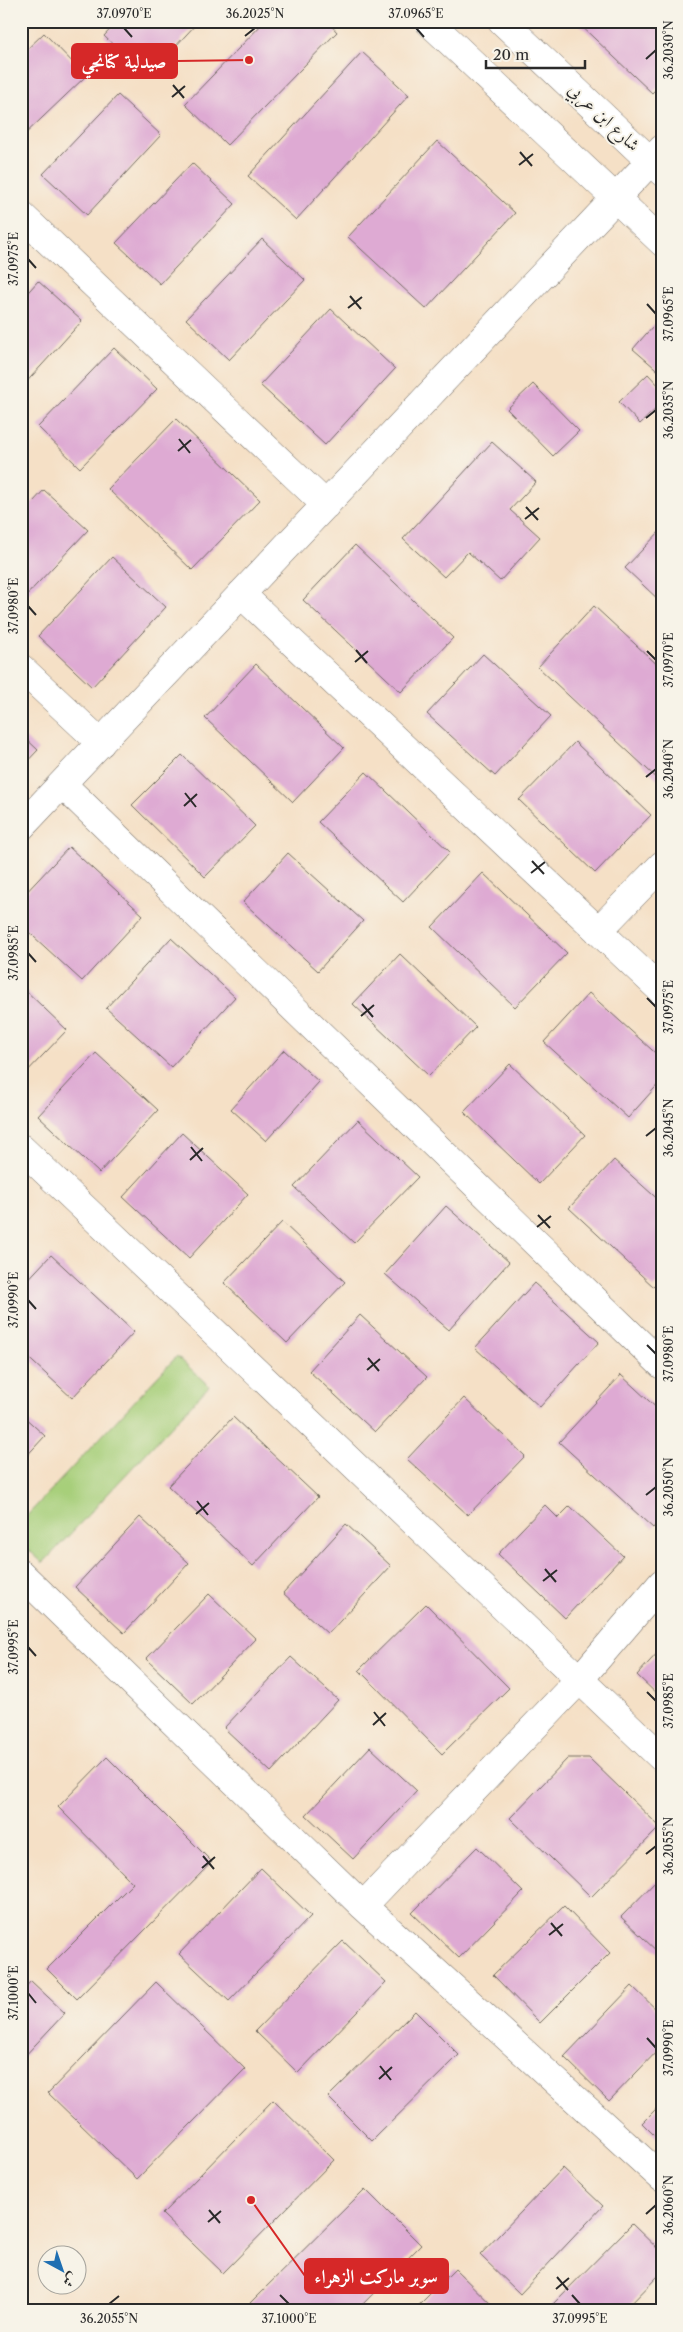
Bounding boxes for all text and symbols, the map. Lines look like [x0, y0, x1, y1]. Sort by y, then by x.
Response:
text: 37.0970°E [96, 6, 152, 21]
text: 36.2025°N [226, 6, 284, 21]
text: 37.0965°E [388, 6, 444, 21]
text: 36.2030°N [661, 20, 676, 80]
scale bar [486, 38, 584, 70]
callout: صيدلية كتانجي [72, 44, 177, 78]
text: 20 m [493, 45, 529, 64]
text: صيدلية كتانجي [81, 50, 167, 79]
street label: شارع ابن عربي [561, 78, 644, 159]
text: 37.0975°E [6, 232, 21, 286]
text: 37.0965°E [661, 286, 676, 342]
text: 36.2035°N [661, 381, 676, 439]
text: 37.0980°E [6, 578, 21, 634]
text: 37.0970°E [661, 632, 676, 688]
text: 36.2040°N [661, 739, 676, 799]
text: 37.0985°E [6, 925, 21, 981]
text: 37.0975°E [661, 980, 676, 1034]
text: 36.2045°N [661, 1099, 676, 1157]
text: 37.0990°E [6, 1272, 21, 1328]
text: 37.0980°E [661, 1326, 676, 1382]
text: 36.2050°N [661, 1457, 676, 1517]
text: 37.0995°E [6, 1619, 21, 1675]
text: 37.0985°E [661, 1673, 676, 1729]
text: 36.2055°N [661, 1817, 676, 1875]
text: 37.1000°E [6, 1965, 21, 2021]
text: 37.0990°E [661, 2020, 676, 2076]
text: 36.2060°N [661, 2175, 676, 2235]
north arrow [38, 2244, 88, 2294]
callout: سوبر ماركت الزهراء [305, 2259, 448, 2293]
text: سوبر ماركت الزهراء [314, 2265, 438, 2289]
text: ش [59, 2269, 81, 2291]
text: 36.2055°N [80, 2311, 138, 2326]
text: 37.1000°E [261, 2311, 317, 2326]
text: 37.0995°E [552, 2311, 608, 2326]

